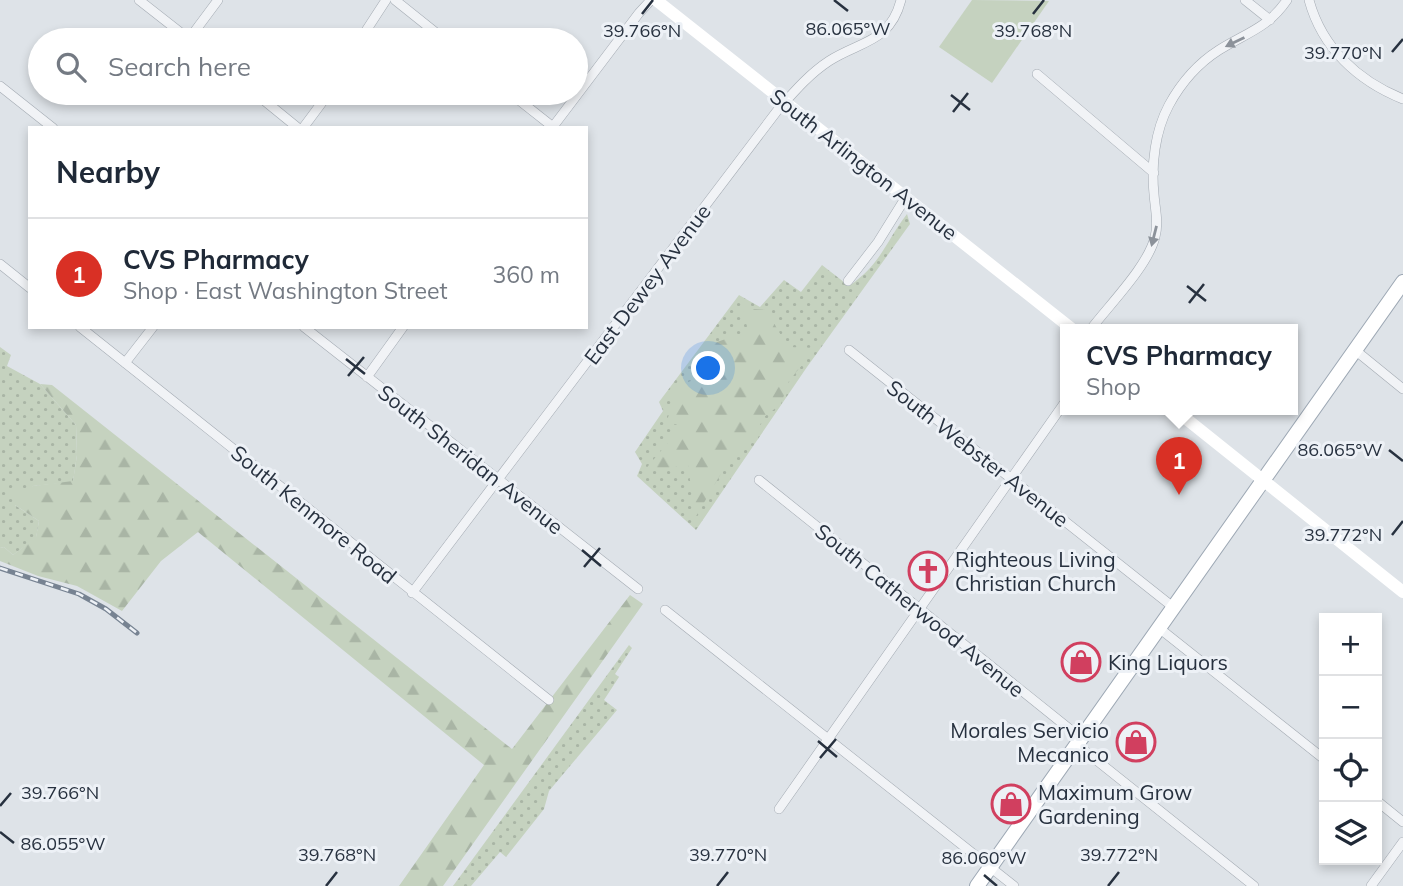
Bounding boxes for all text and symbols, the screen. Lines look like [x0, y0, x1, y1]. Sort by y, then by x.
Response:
text: 86.065°W [805, 17, 891, 40]
text: 39.766°N [603, 19, 681, 42]
text: 39.768°N [994, 19, 1072, 42]
search box [28, 28, 588, 105]
one-way arrow [1225, 36, 1245, 48]
text: 39.770°N [1304, 41, 1382, 64]
icon: search [52, 48, 90, 86]
text: Search here [108, 50, 251, 83]
street label: South Arlington Avenue [765, 83, 963, 245]
text: Nearby [56, 153, 160, 191]
street label: East Dewey Avenue [578, 199, 716, 369]
one-way arrow [1148, 226, 1159, 248]
text: CVS Pharmacy [123, 243, 309, 276]
text: 1 [72, 260, 86, 289]
text: 360 m [492, 260, 560, 289]
text: Shop · East Washington Street [123, 276, 447, 305]
popup [1060, 324, 1298, 415]
text: CVS Pharmacy [1086, 339, 1272, 372]
your location [691, 351, 725, 385]
text: Shop [1086, 372, 1141, 401]
street label: South Webster Avenue [882, 374, 1074, 532]
street label: South Sheridan Avenue [373, 379, 569, 539]
pin: 1 [1156, 437, 1202, 495]
text: 86.065°W [1297, 438, 1383, 461]
street label: South Kenmore Road [226, 439, 402, 589]
street label: South Catherwood Avenue [810, 518, 1030, 702]
text: 39.772°N [1304, 523, 1382, 546]
place label: Righteous Living Christian Church [955, 546, 1116, 596]
church icon: Righteous Living Christian Church [907, 550, 949, 592]
map controls [1319, 613, 1382, 865]
button: + [1319, 613, 1382, 676]
shop icon: King Liquors [1060, 641, 1102, 683]
place label: King Liquors [1108, 649, 1228, 675]
button: − [1319, 676, 1382, 739]
place label: Morales Servicio Mecanico [950, 717, 1109, 767]
shop icon: Morales Servicio Mecanico [1115, 721, 1157, 763]
button: locate [1319, 739, 1382, 802]
place label: Maximum Grow Gardening [1038, 779, 1192, 829]
text: 39.766°N [21, 781, 99, 804]
shop icon: Maximum Grow Gardening [990, 783, 1032, 825]
button: layers [1319, 802, 1382, 865]
text: 86.055°W [20, 832, 106, 855]
text: 39.768°N [298, 843, 376, 866]
text: 39.770°N [689, 843, 767, 866]
text: 39.772°N [1080, 843, 1158, 866]
text: 86.060°W [941, 846, 1027, 869]

